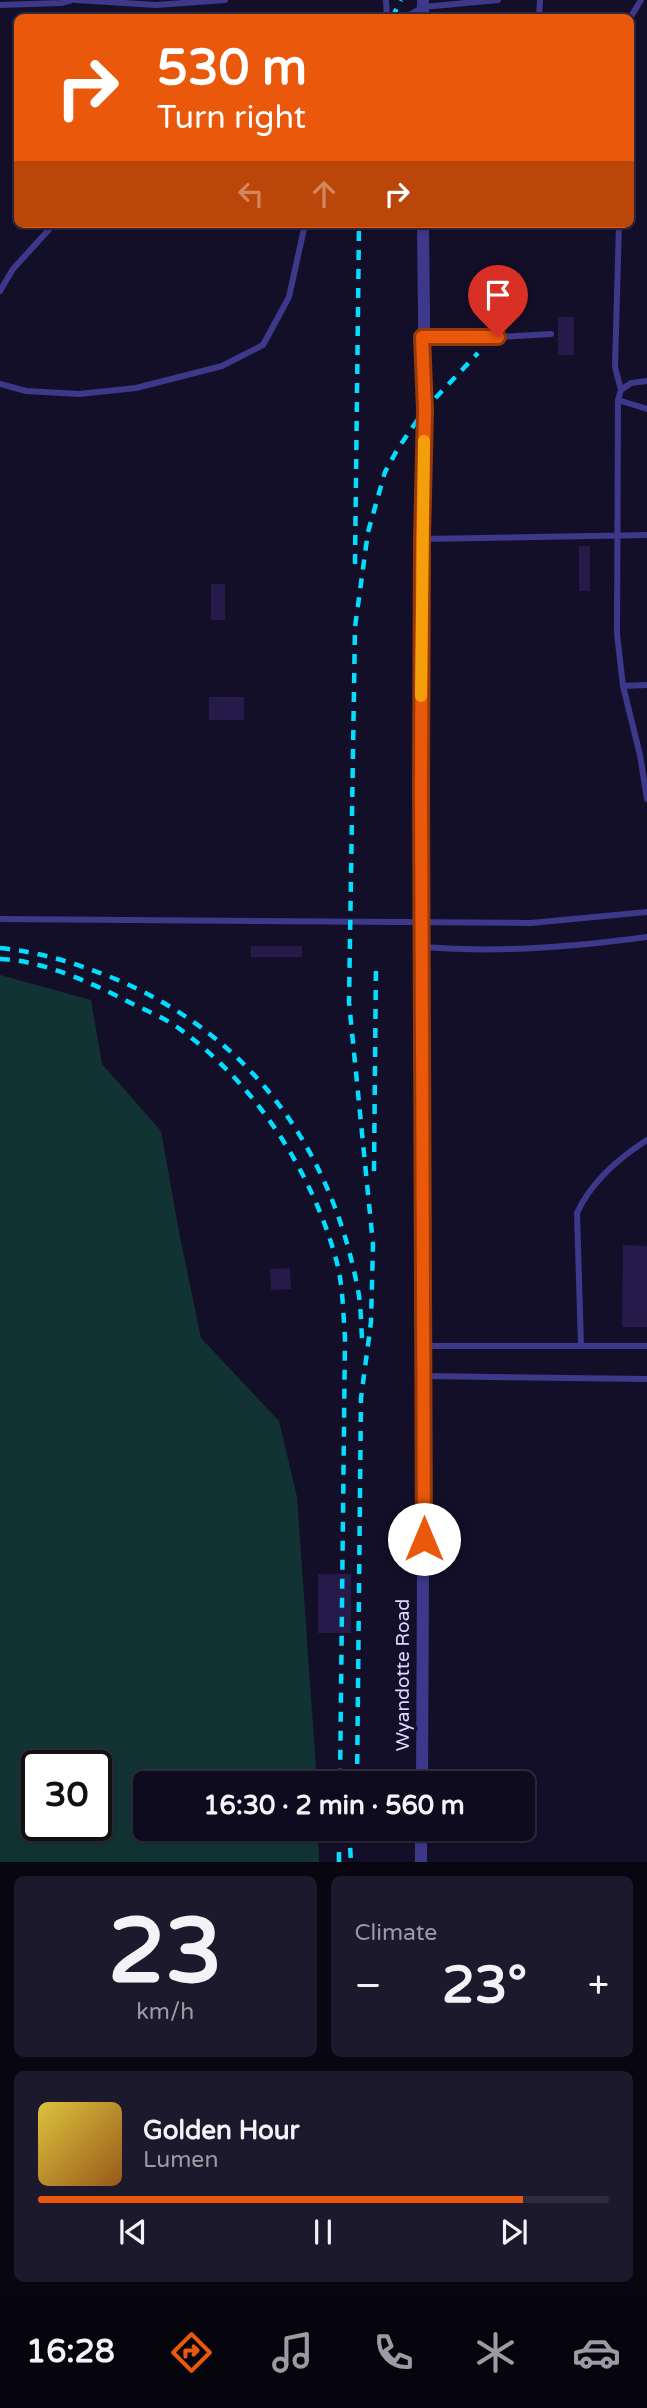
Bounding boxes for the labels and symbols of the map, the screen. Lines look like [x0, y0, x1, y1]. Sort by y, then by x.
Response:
pin [468, 265, 528, 337]
position arrow [387, 1502, 461, 1576]
street label: Wyandotte Road [392, 1599, 414, 1751]
speed limit sign: 30 [21, 1750, 112, 1841]

